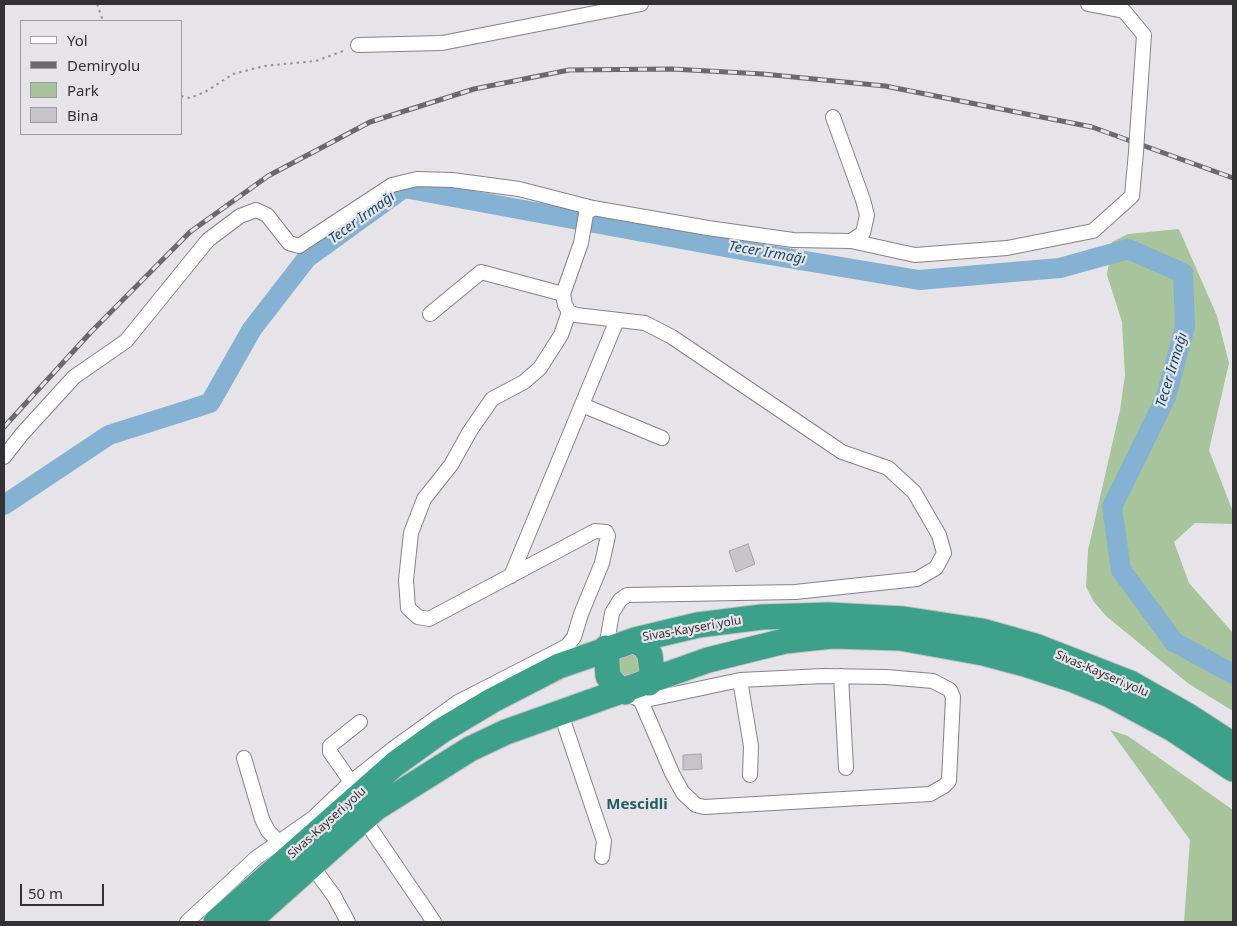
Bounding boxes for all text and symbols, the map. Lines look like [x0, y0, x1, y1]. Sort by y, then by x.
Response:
legend [20, 20, 182, 135]
text: Yol [67, 30, 88, 50]
text: Demiryolu [67, 55, 140, 75]
text: Park [67, 80, 99, 100]
text: Bina [67, 105, 98, 125]
water label: Tecer Irmağı [326, 188, 398, 248]
water label: Tecer Irmağı [727, 238, 807, 268]
water label: Tecer Irmağı [1153, 330, 1191, 410]
street label: Sivas-Kayseri yolu [642, 613, 742, 645]
street label: Sivas-Kayseri yolu [1053, 648, 1151, 700]
street label: Sivas-Kayseri yolu [285, 784, 369, 862]
district label: Mescidli [606, 796, 668, 814]
scale bar [22, 874, 106, 906]
text: 50 m [28, 883, 63, 903]

